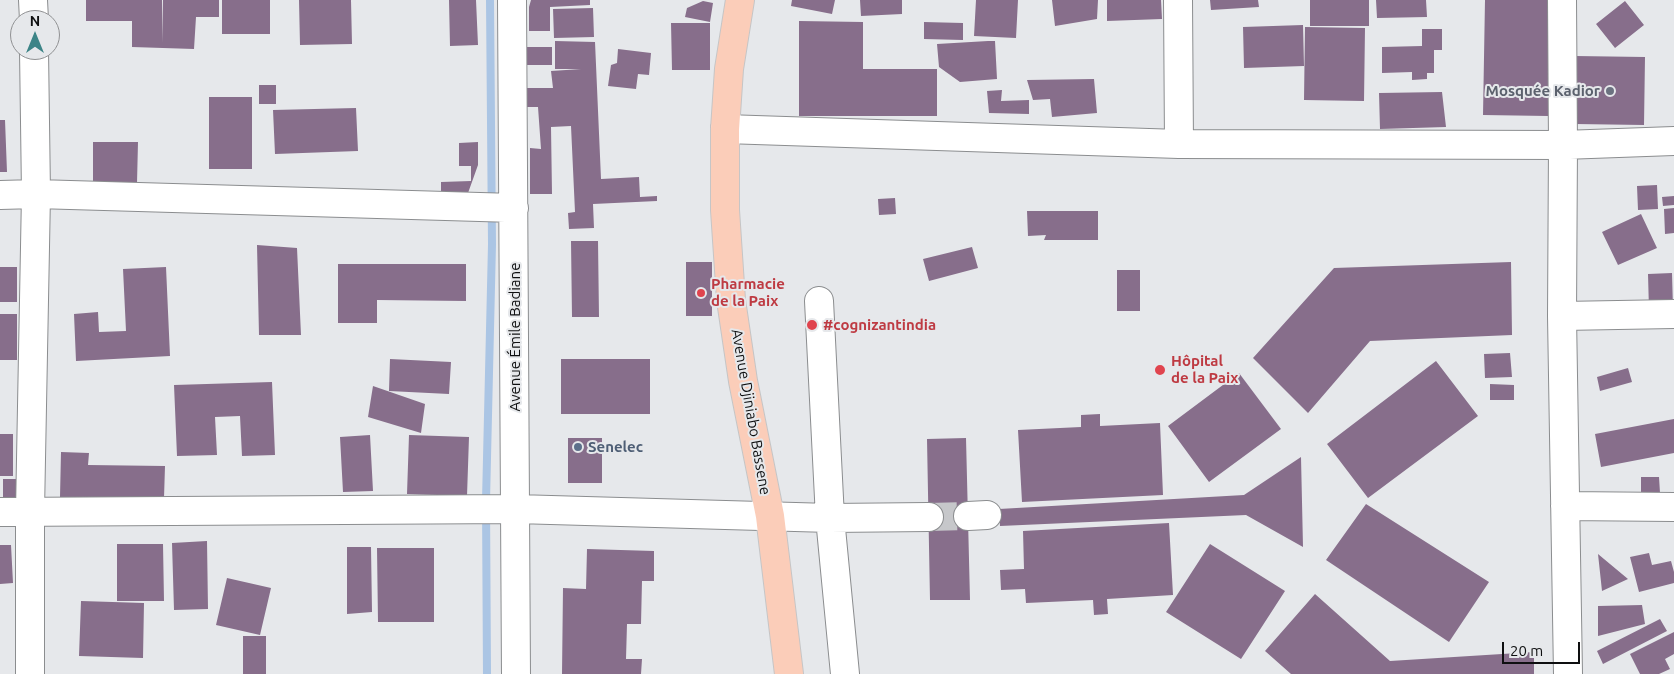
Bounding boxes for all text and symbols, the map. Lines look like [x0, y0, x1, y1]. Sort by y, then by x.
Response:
north arrow [10, 10, 60, 60]
text: N [30, 13, 40, 29]
place label: Mosquée Kadior [1486, 82, 1600, 100]
marker: Mosquée Kadior [1604, 85, 1616, 97]
street label: Avenue Émile Badiane [506, 263, 524, 411]
place label: Pharmacie de la Paix [711, 275, 785, 310]
marker: Pharmacie de la Paix [695, 287, 707, 299]
place label: #cognizantindia [823, 316, 936, 334]
marker: #cognizantindia [805, 318, 819, 332]
street label: Avenue Djiniabo Bassene [728, 328, 774, 496]
place label: Hôpital de la Paix [1171, 352, 1238, 387]
marker: Hôpital de la Paix [1153, 363, 1167, 377]
place label: Senelec [588, 438, 643, 456]
marker: Senelec [572, 441, 584, 453]
scale bar [1504, 632, 1582, 664]
text: 20 m [1510, 642, 1543, 659]

